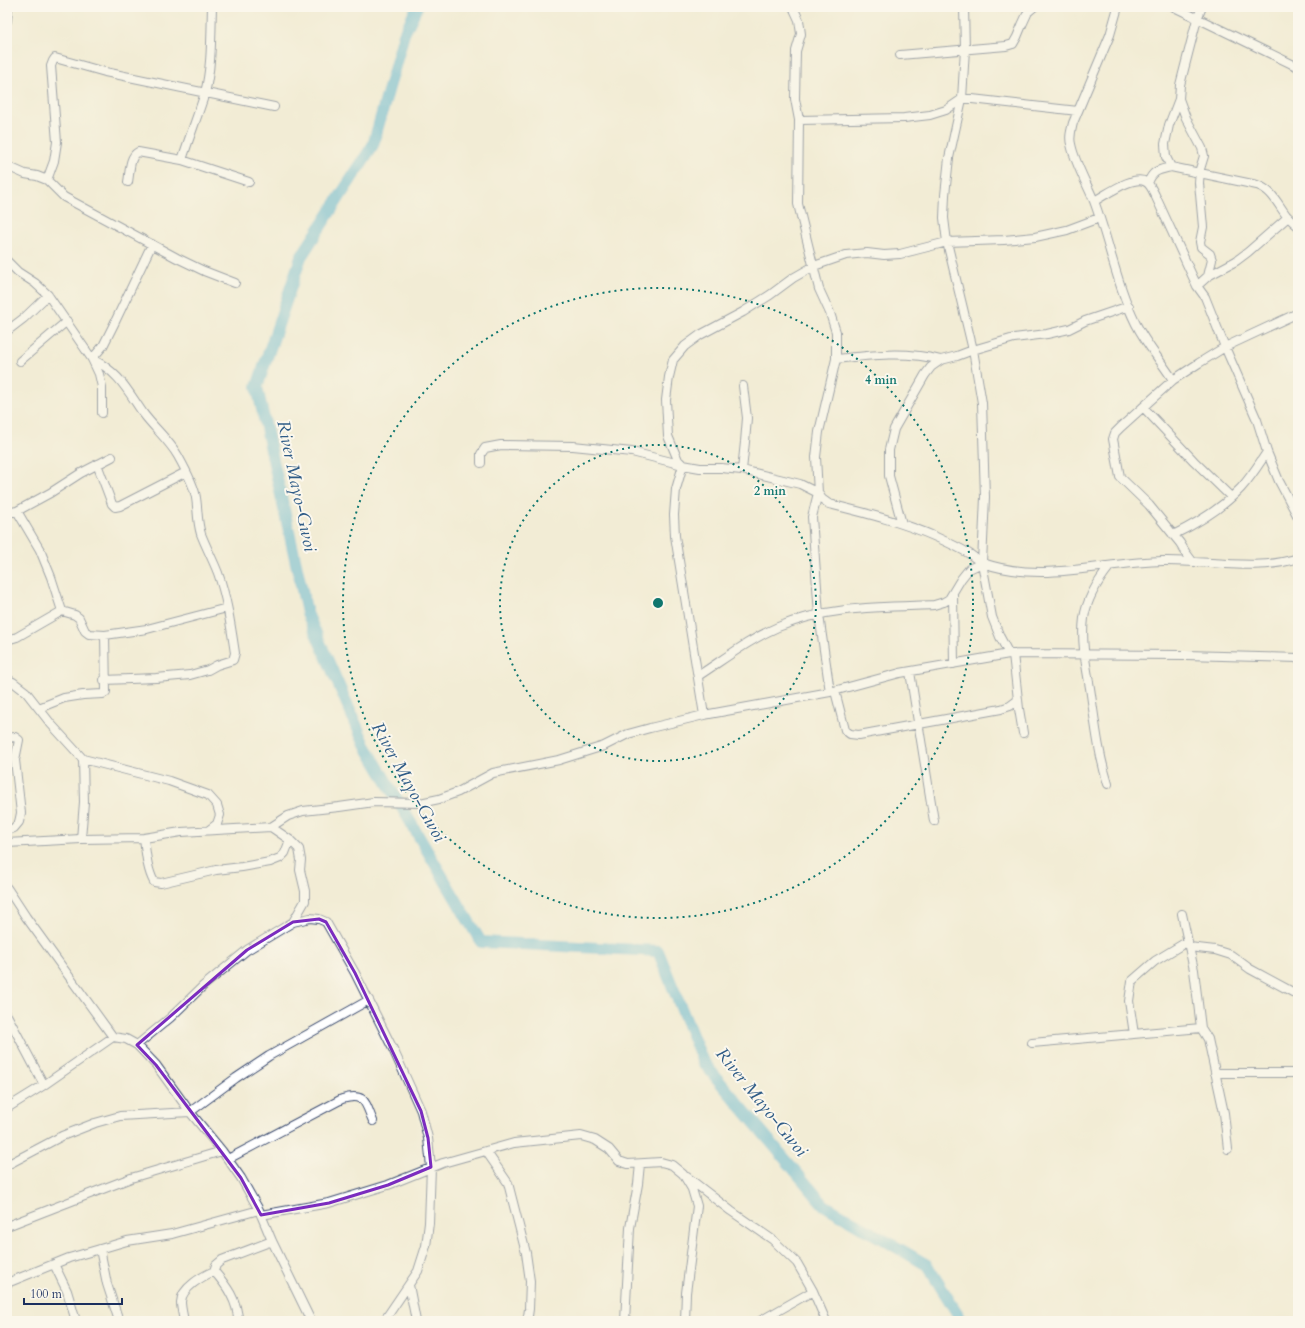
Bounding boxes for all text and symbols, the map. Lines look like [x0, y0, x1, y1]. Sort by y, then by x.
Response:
text: 4 min [865, 372, 897, 388]
water label: River Mayo-Gwoi [270, 418, 323, 555]
text: 2 min [754, 483, 786, 499]
centre of rings [651, 596, 665, 610]
water label: River Mayo-Gwoi [365, 718, 452, 848]
water label: River Mayo-Gwoi [710, 1042, 814, 1163]
scale bar [24, 1280, 122, 1306]
text: 100 m [30, 1286, 63, 1302]

